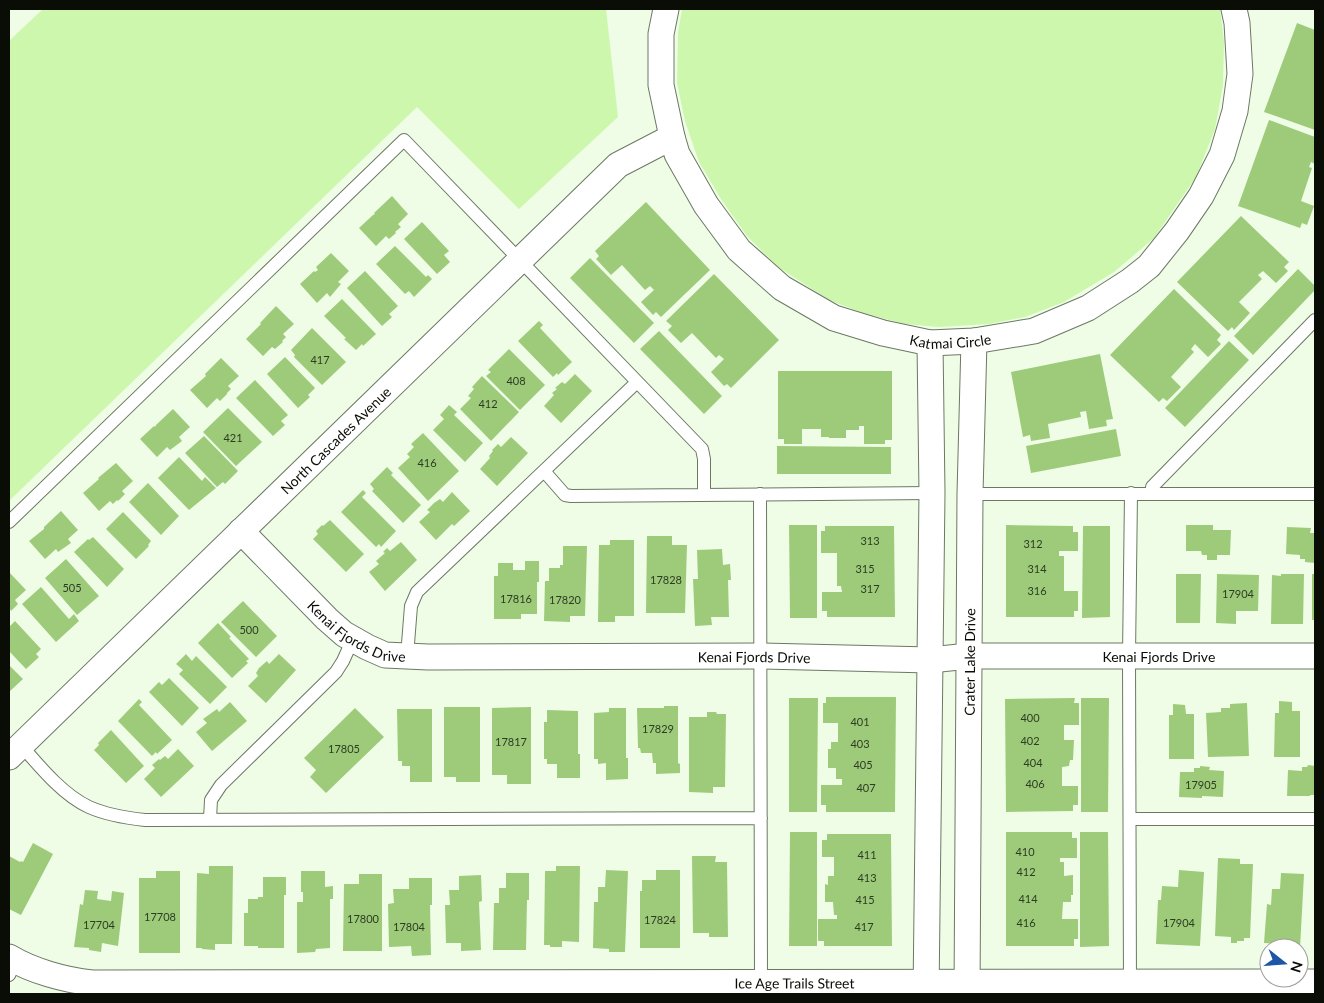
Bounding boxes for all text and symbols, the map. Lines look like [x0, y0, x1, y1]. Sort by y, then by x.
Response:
street label: Katmai Circle [908, 330, 992, 351]
house number: 417 [310, 353, 330, 366]
house number: 408 [506, 374, 526, 387]
street label: North Cascades Avenue [277, 383, 394, 497]
house number: 412 [478, 397, 498, 410]
house number: 421 [223, 431, 243, 444]
house number: 416 [417, 456, 437, 469]
house number: 313 [860, 534, 880, 547]
house number: 312 [1023, 537, 1043, 550]
house number: 315 [855, 562, 875, 575]
house number: 314 [1027, 562, 1047, 575]
house number: 17828 [650, 573, 682, 586]
house number: 505 [62, 581, 82, 594]
house number: 317 [860, 582, 880, 595]
house number: 316 [1027, 584, 1047, 597]
house number: 17904 [1222, 587, 1255, 600]
house number: 17816 [500, 592, 532, 605]
house number: 17820 [549, 593, 582, 606]
street label: Kenai Fjords Drive [305, 596, 406, 664]
street label: Crater Lake Drive [960, 608, 978, 716]
house number: 500 [239, 623, 259, 636]
street label: Kenai Fjords Drive [698, 647, 811, 666]
street label: Kenai Fjords Drive [1102, 648, 1215, 665]
house number: 400 [1020, 711, 1040, 724]
house number: 401 [850, 715, 870, 728]
house number: 17829 [642, 722, 674, 735]
house number: 402 [1020, 734, 1040, 747]
house number: 17817 [495, 735, 527, 748]
house number: 403 [850, 737, 870, 750]
house number: 17805 [328, 742, 360, 755]
house number: 404 [1023, 756, 1043, 769]
house number: 405 [853, 758, 873, 771]
house number: 406 [1025, 777, 1045, 790]
house number: 17905 [1185, 778, 1217, 791]
house number: 407 [856, 781, 876, 794]
house number: 410 [1015, 845, 1035, 858]
house number: 411 [857, 848, 877, 861]
house number: 412 [1016, 865, 1036, 878]
house number: 413 [857, 871, 877, 884]
house number: 414 [1018, 892, 1038, 905]
house number: 415 [855, 893, 875, 906]
house number: 17708 [144, 910, 176, 923]
house number: 17800 [347, 912, 380, 925]
house number: 17824 [644, 913, 677, 926]
house number: 416 [1016, 916, 1036, 929]
house number: 17904 [1163, 916, 1196, 929]
house number: 17704 [83, 918, 116, 931]
house number: 17804 [393, 920, 426, 933]
house number: 417 [854, 920, 874, 933]
north arrow [1259, 938, 1309, 988]
text: N [1287, 959, 1307, 975]
street label: Ice Age Trails Street [734, 974, 854, 991]

